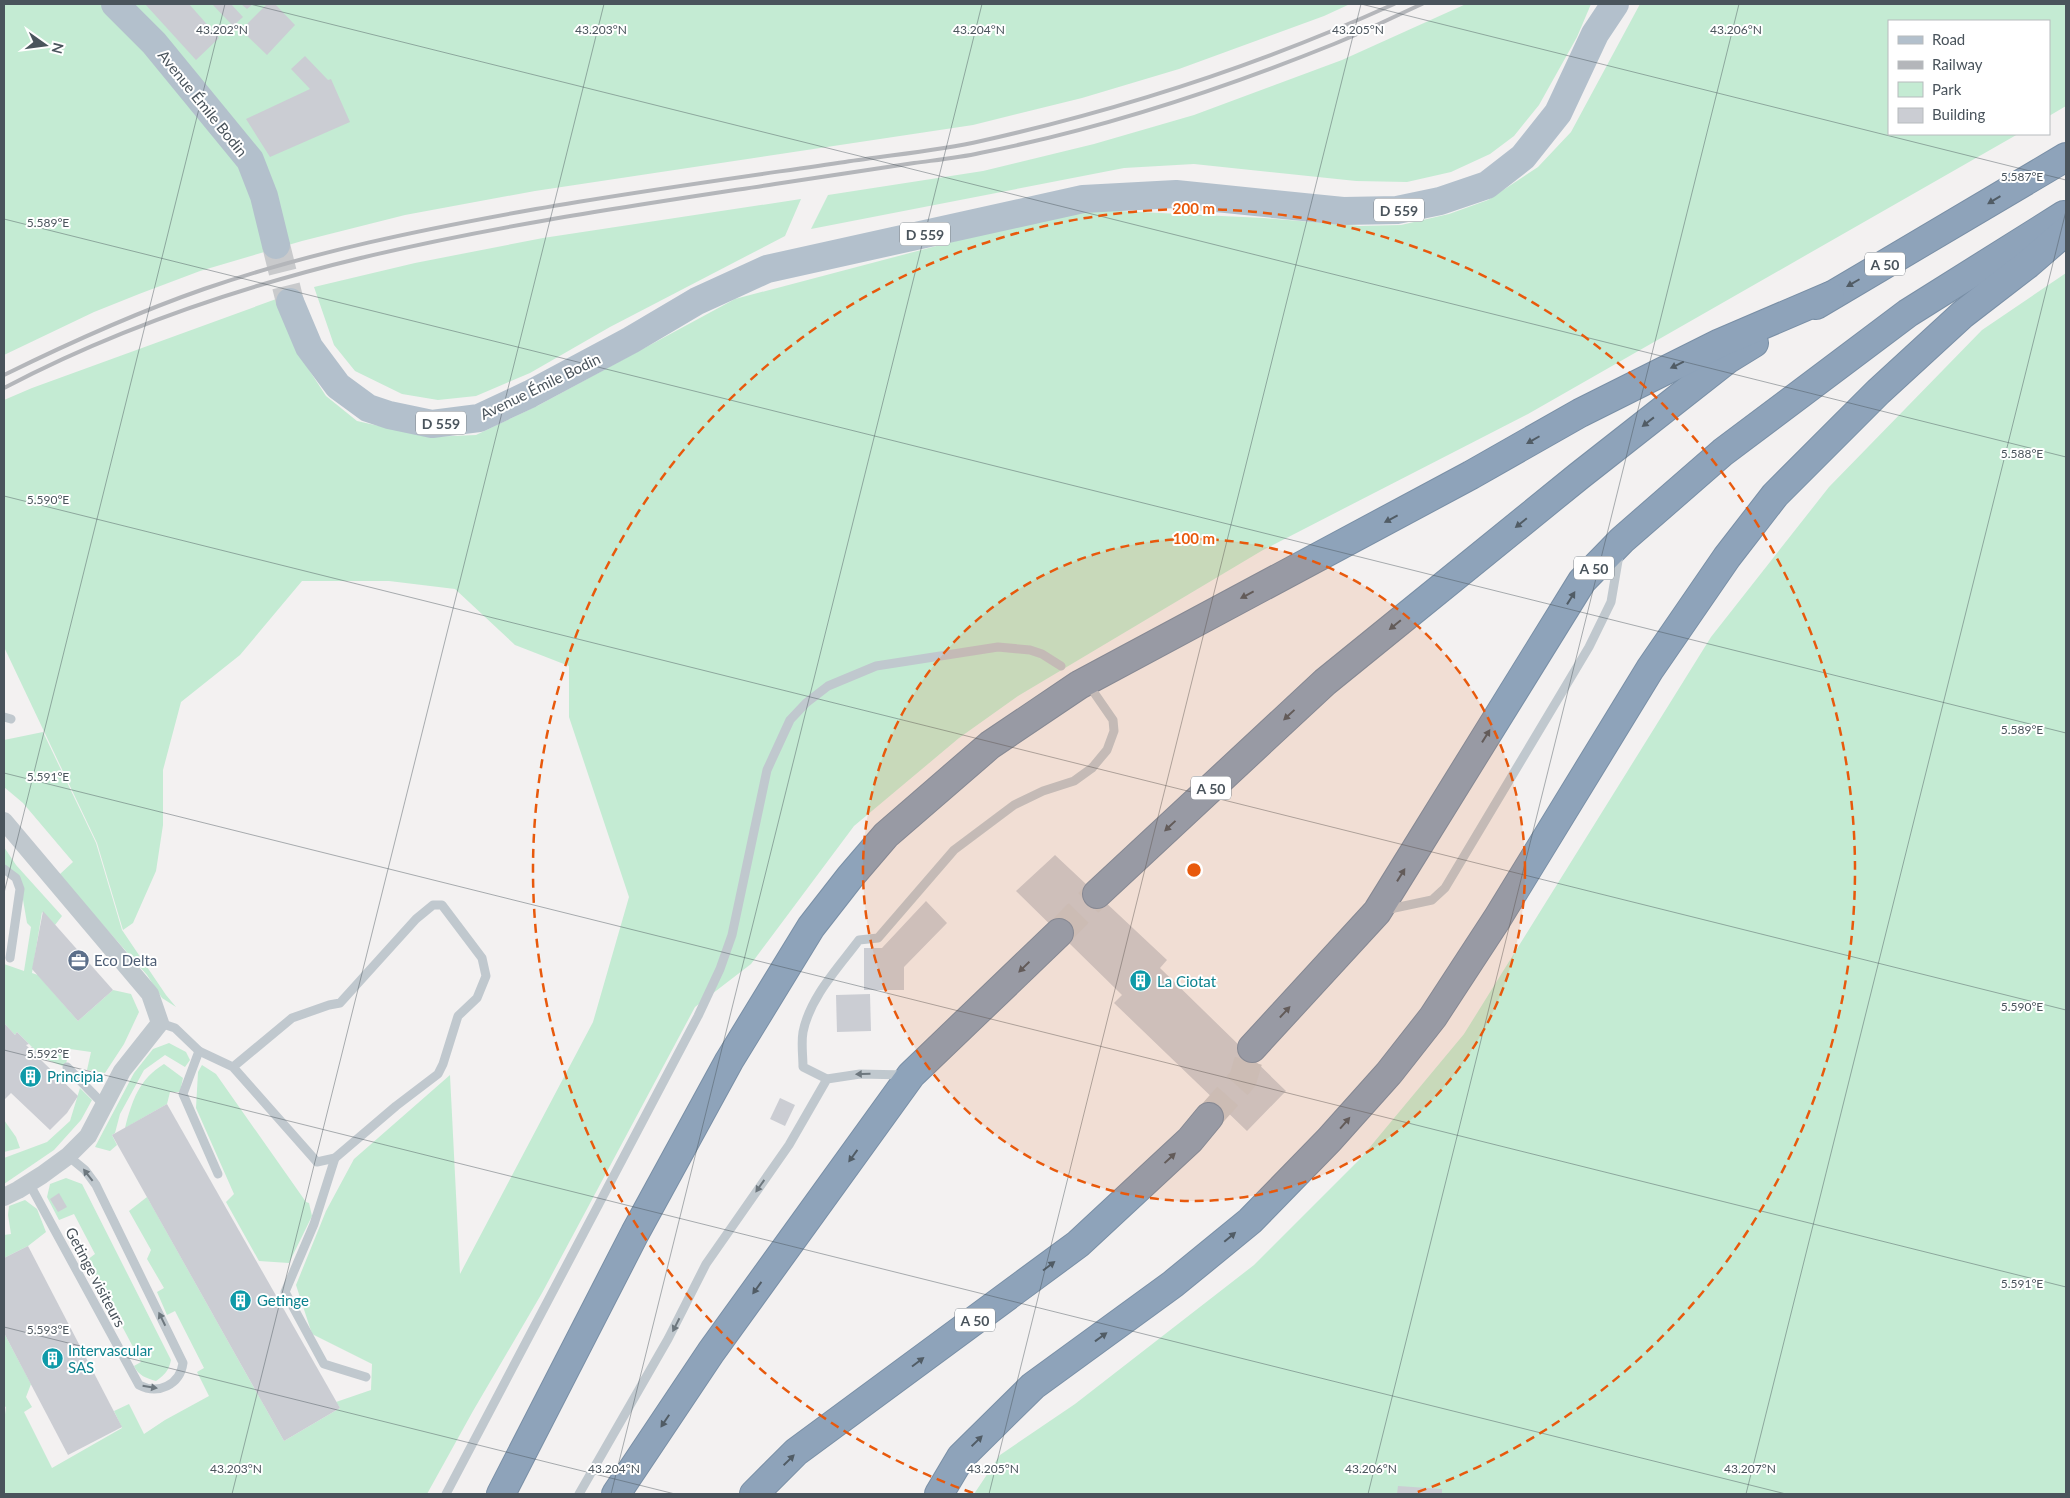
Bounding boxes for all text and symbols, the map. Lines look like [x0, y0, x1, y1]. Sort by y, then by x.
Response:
north arrow [20, 20, 70, 70]
legend [1888, 20, 2050, 135]
text: 43.202°N [196, 22, 248, 37]
text: 43.203°N [575, 22, 627, 37]
text: 43.204°N [953, 22, 1005, 37]
text: 43.205°N [1332, 22, 1384, 37]
text: 43.206°N [1710, 22, 1762, 37]
text: Road [1932, 30, 1965, 48]
text: N [49, 41, 68, 56]
street label: Avenue Émile Bodin [155, 46, 251, 160]
text: Railway [1932, 55, 1983, 73]
text: Park [1932, 80, 1962, 98]
text: Building [1932, 105, 1985, 123]
text: 5.587°E [2001, 169, 2043, 184]
one-way arrow [1988, 195, 2001, 204]
road number: D 559 [1374, 198, 1424, 222]
text: 200 m [1173, 199, 1215, 217]
text: 5.589°E [27, 215, 69, 230]
road number: D 559 [900, 222, 950, 245]
road number: A 50 [1865, 252, 1905, 276]
one-way arrow [1845, 279, 1860, 287]
street label: Avenue Émile Bodin [477, 349, 603, 423]
one-way arrow [1670, 361, 1684, 369]
road number: D 559 [416, 412, 466, 434]
one-way arrow [1642, 416, 1655, 427]
one-way arrow [1525, 436, 1540, 444]
text: 5.588°E [2001, 446, 2043, 461]
text: 5.590°E [27, 492, 69, 507]
one-way arrow [1384, 514, 1397, 523]
one-way arrow [1515, 517, 1528, 528]
text: 100 m [1173, 529, 1215, 547]
road number: A 50 [1574, 556, 1614, 580]
one-way arrow [1240, 591, 1255, 599]
one-way arrow [1567, 592, 1576, 605]
one-way arrow [1389, 620, 1402, 631]
one-way arrow [1284, 709, 1296, 721]
text: 5.589°E [2001, 722, 2043, 737]
one-way arrow [1481, 730, 1491, 743]
text: 5.591°E [27, 769, 69, 784]
road number: A 50 [1191, 776, 1231, 800]
one-way arrow [1165, 820, 1177, 832]
centre of rings [1185, 861, 1203, 879]
one-way arrow [1396, 868, 1405, 881]
office icon: Eco Delta [66, 948, 90, 972]
place label: Eco Delta [94, 951, 157, 969]
one-way arrow [1018, 961, 1030, 973]
building icon: La Ciotat [1129, 969, 1153, 993]
place label: La Ciotat [1157, 972, 1217, 990]
text: 5.590°E [2001, 999, 2043, 1014]
one-way arrow [1279, 1007, 1291, 1019]
text: 5.592°E [27, 1046, 69, 1061]
building icon: Principia [19, 1064, 43, 1088]
place label: Principia [47, 1067, 104, 1085]
one-way arrow [854, 1071, 870, 1079]
one-way arrow [1339, 1117, 1351, 1129]
one-way arrow [848, 1149, 858, 1163]
one-way arrow [1164, 1152, 1176, 1164]
one-way arrow [82, 1168, 93, 1181]
one-way arrow [755, 1179, 765, 1193]
street label: Getinge visiteurs [62, 1224, 130, 1330]
one-way arrow [1223, 1232, 1236, 1243]
one-way arrow [1042, 1260, 1055, 1271]
text: 5.591°E [2001, 1276, 2043, 1291]
one-way arrow [752, 1281, 763, 1294]
building icon: Getinge [229, 1288, 253, 1312]
place label: Getinge [257, 1291, 309, 1309]
road number: A 50 [955, 1308, 995, 1332]
one-way arrow [158, 1312, 166, 1326]
one-way arrow [672, 1317, 680, 1332]
text: 5.593°E [27, 1322, 69, 1337]
one-way arrow [1094, 1332, 1108, 1342]
place label: Intervascular SAS [68, 1341, 153, 1376]
building icon: Intervascular SAS [40, 1347, 64, 1371]
one-way arrow [911, 1357, 925, 1367]
one-way arrow [142, 1384, 158, 1392]
one-way arrow [660, 1415, 670, 1428]
one-way arrow [971, 1435, 983, 1447]
one-way arrow [782, 1454, 794, 1466]
text: 43.203°N [210, 1461, 262, 1476]
text: 43.204°N [588, 1461, 640, 1476]
text: 43.205°N [967, 1461, 1019, 1476]
text: 43.206°N [1345, 1461, 1397, 1476]
text: 43.207°N [1724, 1461, 1776, 1476]

